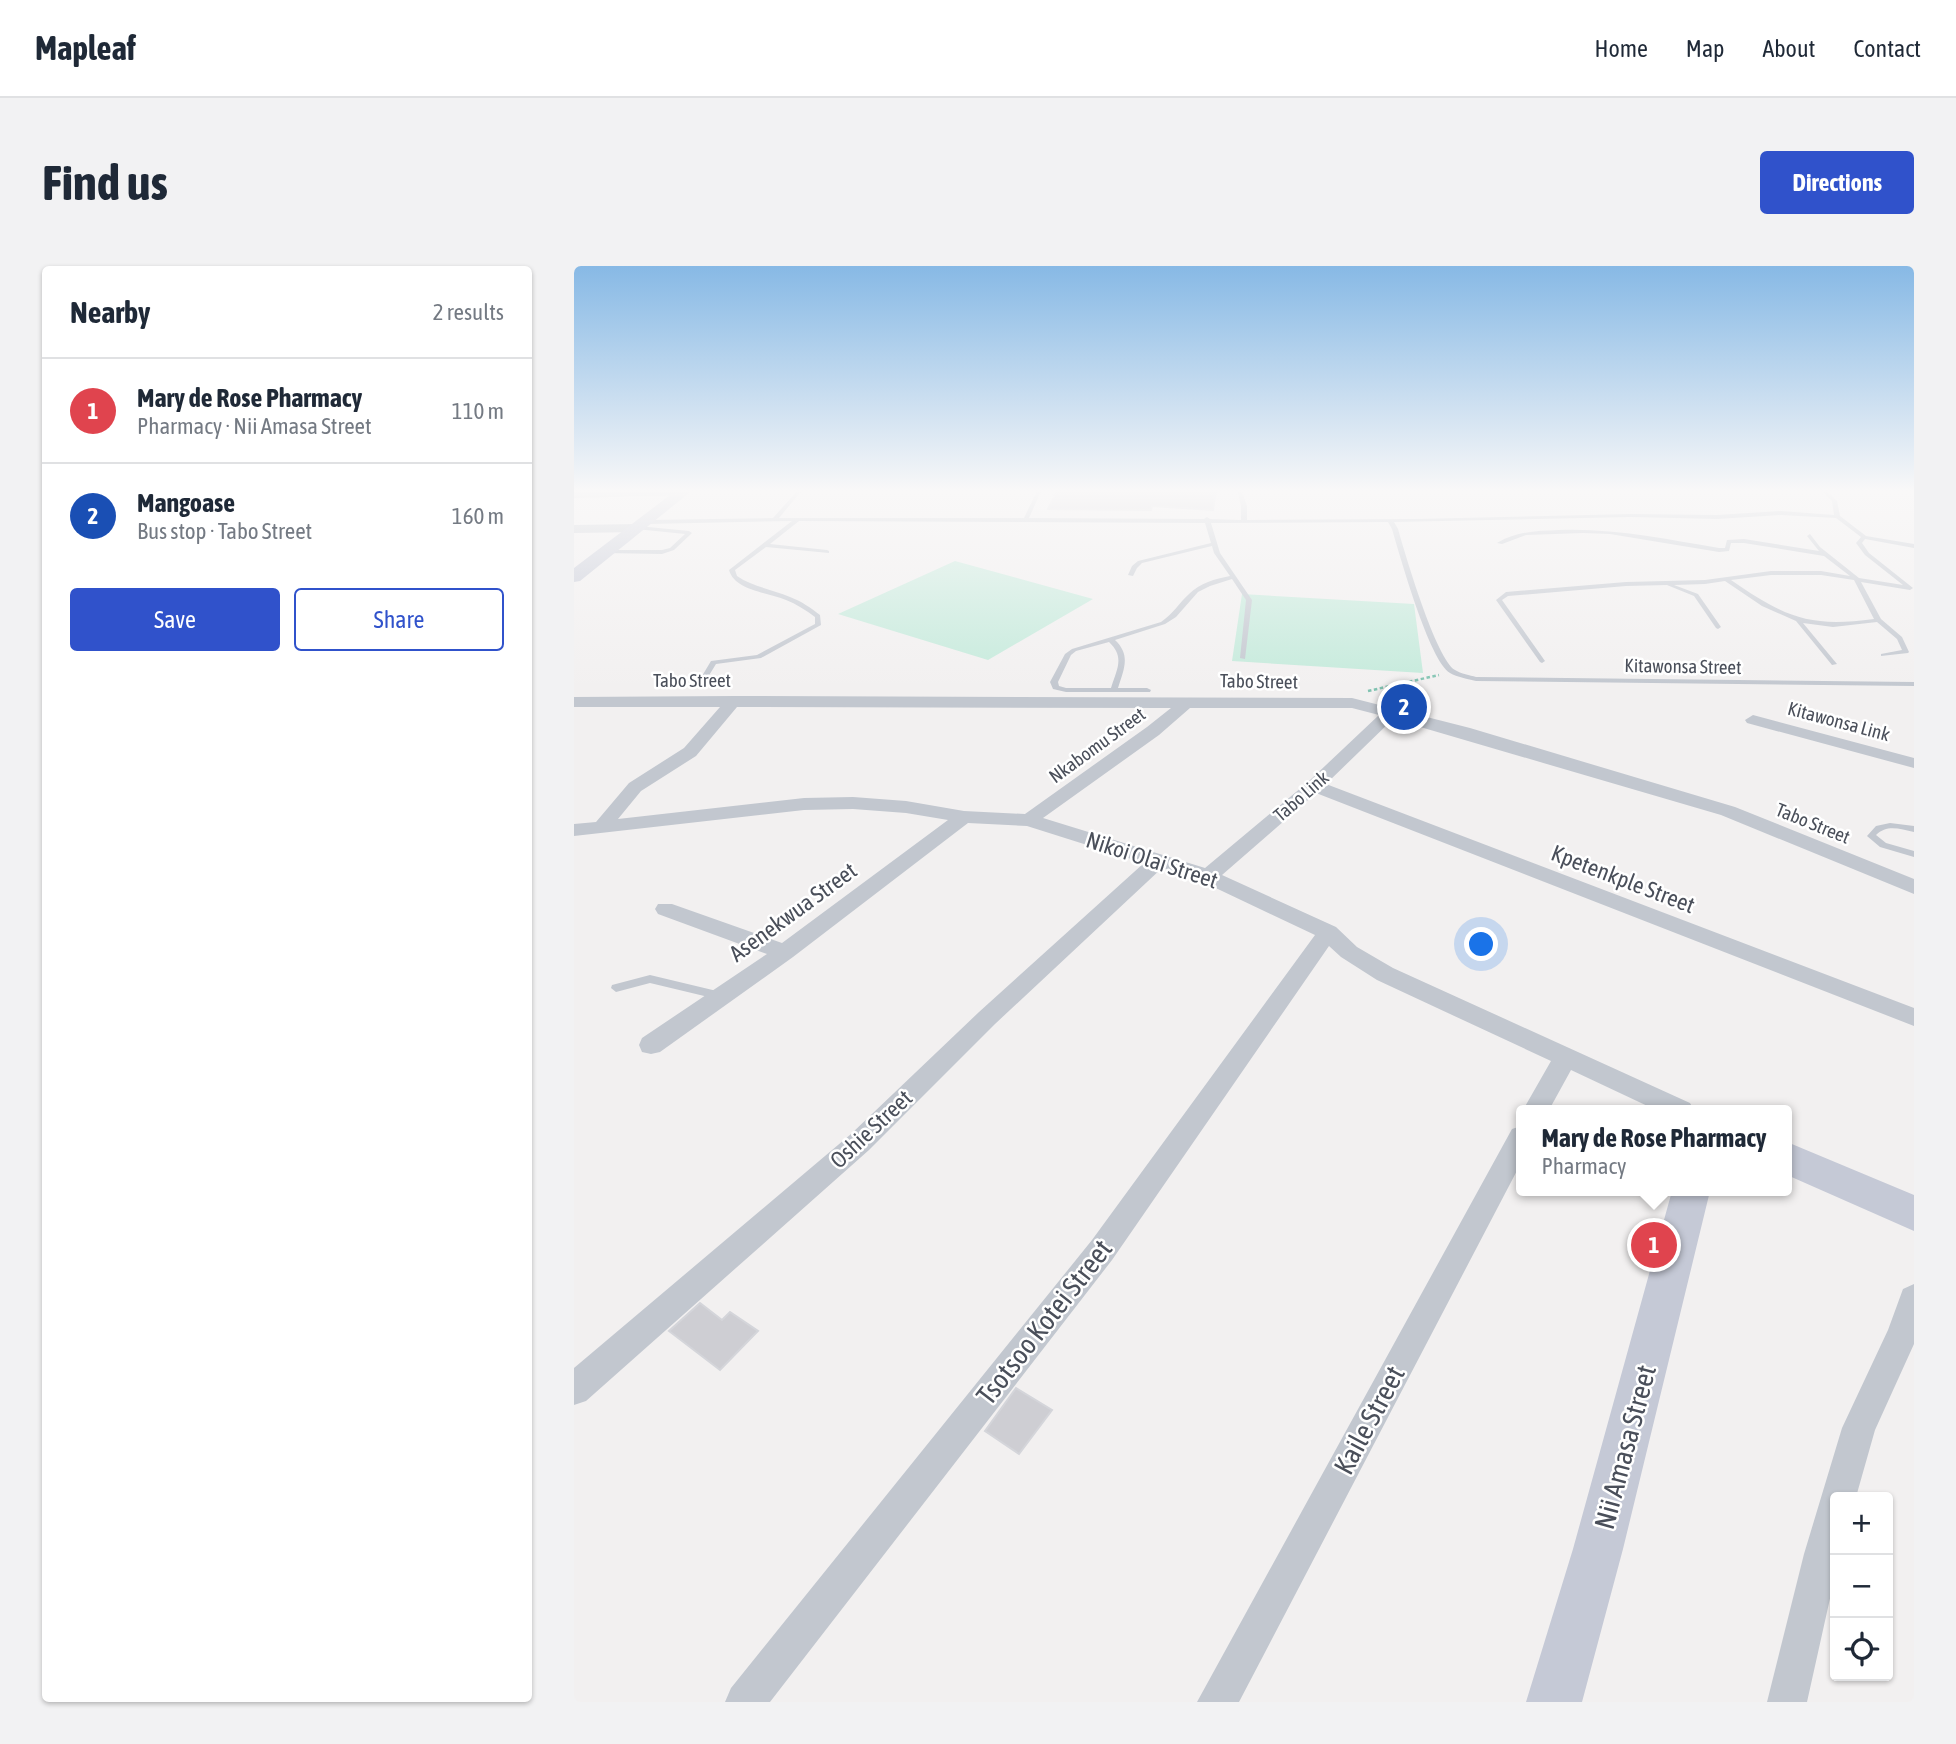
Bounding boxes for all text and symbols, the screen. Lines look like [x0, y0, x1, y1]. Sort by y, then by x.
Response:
text: Mapleaf [35, 29, 136, 67]
text: Home [1594, 35, 1648, 62]
text: Map [1686, 35, 1724, 62]
text: About [1762, 35, 1815, 62]
text: Contact [1853, 35, 1921, 62]
button: Directions [1760, 151, 1914, 214]
text: Find us [42, 154, 168, 210]
text: Nearby [70, 295, 150, 329]
text: 2 results [433, 299, 504, 325]
text: Mary de Rose Pharmacy [137, 383, 362, 413]
text: 1 [88, 398, 98, 424]
text: 110 m [452, 398, 504, 424]
text: Pharmacy · Nii Amasa Street [137, 413, 372, 439]
text: Mangoase [137, 488, 235, 518]
text: 2 [88, 503, 98, 529]
text: 160 m [452, 503, 504, 529]
text: Bus stop · Tabo Street [137, 518, 312, 544]
button: Save [70, 588, 280, 651]
button: Share [294, 588, 504, 651]
street label: Kitawonsa Street [1624, 654, 1742, 678]
street label: Tabo Street [653, 669, 731, 691]
street label: Tabo Street [1220, 669, 1298, 693]
pin: 2 [1381, 681, 1427, 733]
street label: Kitawonsa Link [1786, 697, 1893, 745]
street label: Nkabomu Street [1045, 703, 1149, 787]
street label: Tabo Link [1269, 766, 1333, 826]
street label: Tabo Street [1773, 798, 1853, 848]
street label: Nikoi Olai Street [1083, 826, 1221, 894]
street label: Kpetenkple Street [1548, 840, 1698, 918]
street label: Asenekwua Street [724, 857, 862, 967]
your location [1464, 927, 1498, 961]
street label: Oshie Street [825, 1085, 917, 1173]
popup [1516, 1105, 1792, 1196]
text: Mary de Rose Pharmacy [1541, 1123, 1767, 1153]
text: Pharmacy [1541, 1153, 1627, 1179]
pin: 1 [1631, 1219, 1677, 1271]
street label: Tsotsoo Kotei Street [970, 1233, 1118, 1411]
street label: Kaile Street [1327, 1361, 1411, 1479]
street label: Nii Amasa Street [1588, 1362, 1662, 1532]
map controls [1830, 1492, 1893, 1681]
button: + [1830, 1492, 1893, 1555]
button: − [1830, 1555, 1893, 1618]
button: locate [1830, 1618, 1893, 1681]

